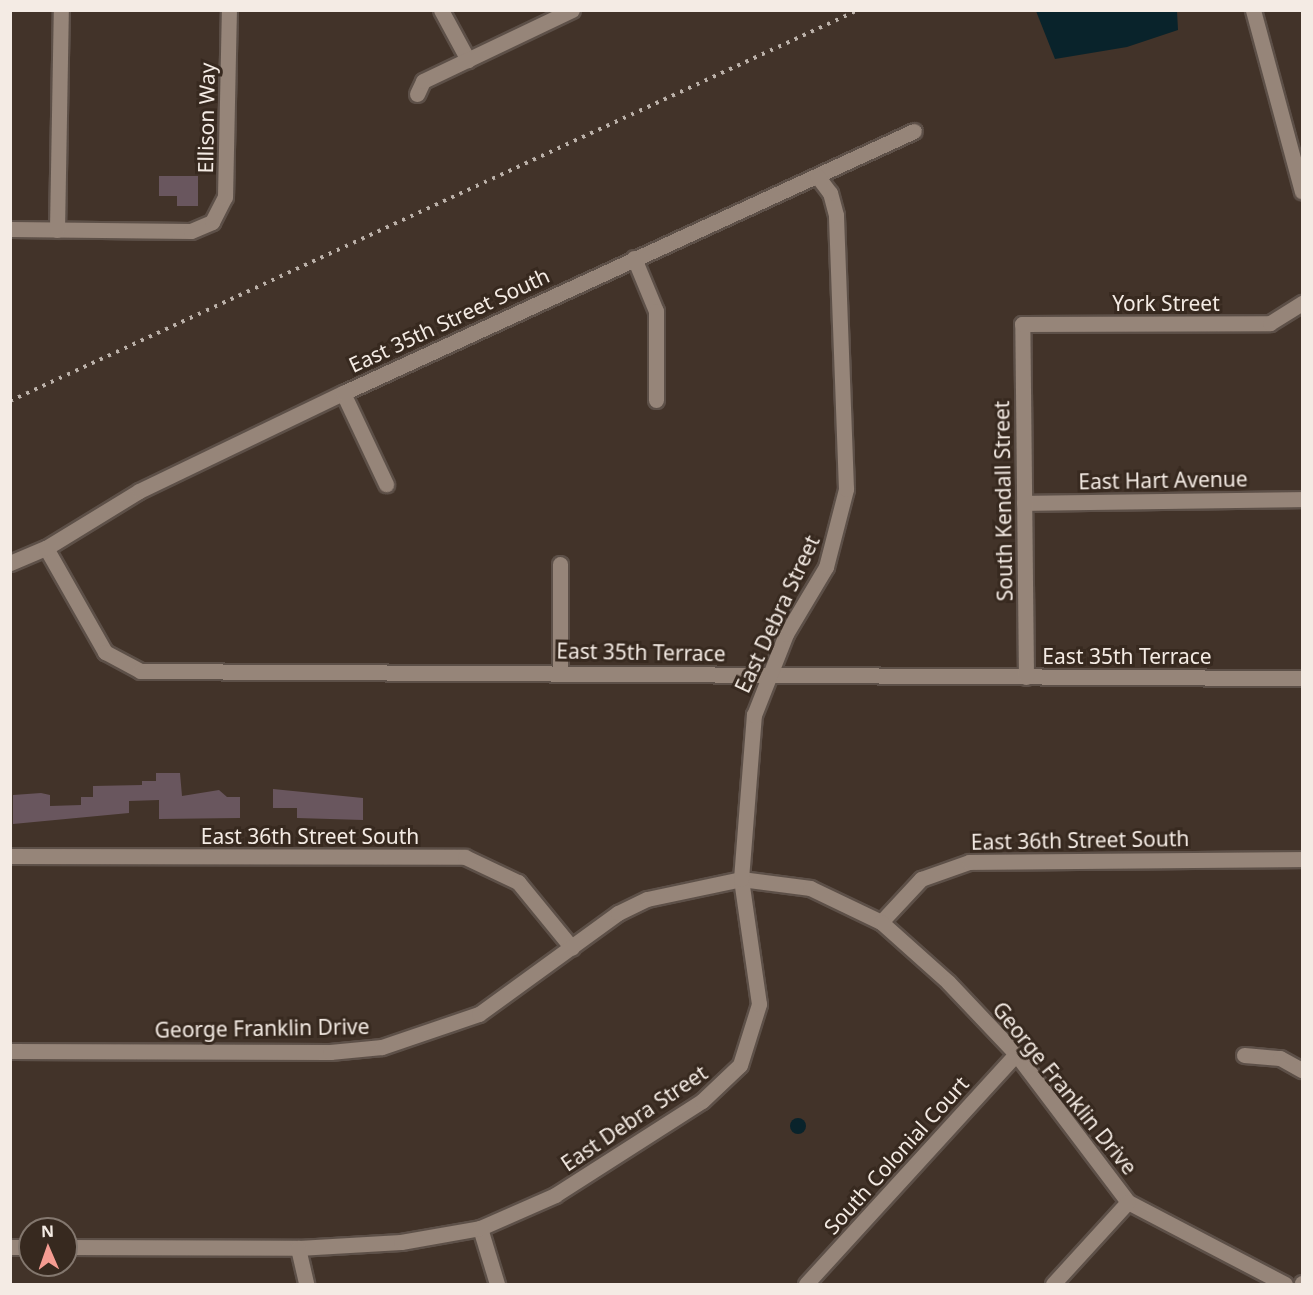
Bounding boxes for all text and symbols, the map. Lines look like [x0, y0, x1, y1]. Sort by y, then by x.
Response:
street label: Ellison Way [192, 62, 220, 174]
street label: East 35th Street South [345, 262, 553, 378]
street label: York Street [1112, 290, 1220, 316]
street label: South Kendall Street [989, 400, 1017, 602]
street label: East Hart Avenue [1078, 466, 1248, 494]
street label: East Debra Street [729, 531, 825, 697]
street label: East 35th Terrace [556, 638, 726, 666]
street label: East 35th Terrace [1042, 643, 1212, 669]
street label: East 36th Street South [201, 823, 419, 849]
street label: East 36th Street South [971, 825, 1189, 855]
street label: George Franklin Drive [988, 997, 1142, 1179]
street label: George Franklin Drive [154, 1014, 370, 1042]
street label: East Debra Street [556, 1060, 712, 1176]
street label: South Colonial Court [819, 1071, 973, 1239]
north arrow [18, 1217, 78, 1277]
text: N [41, 1220, 54, 1242]

